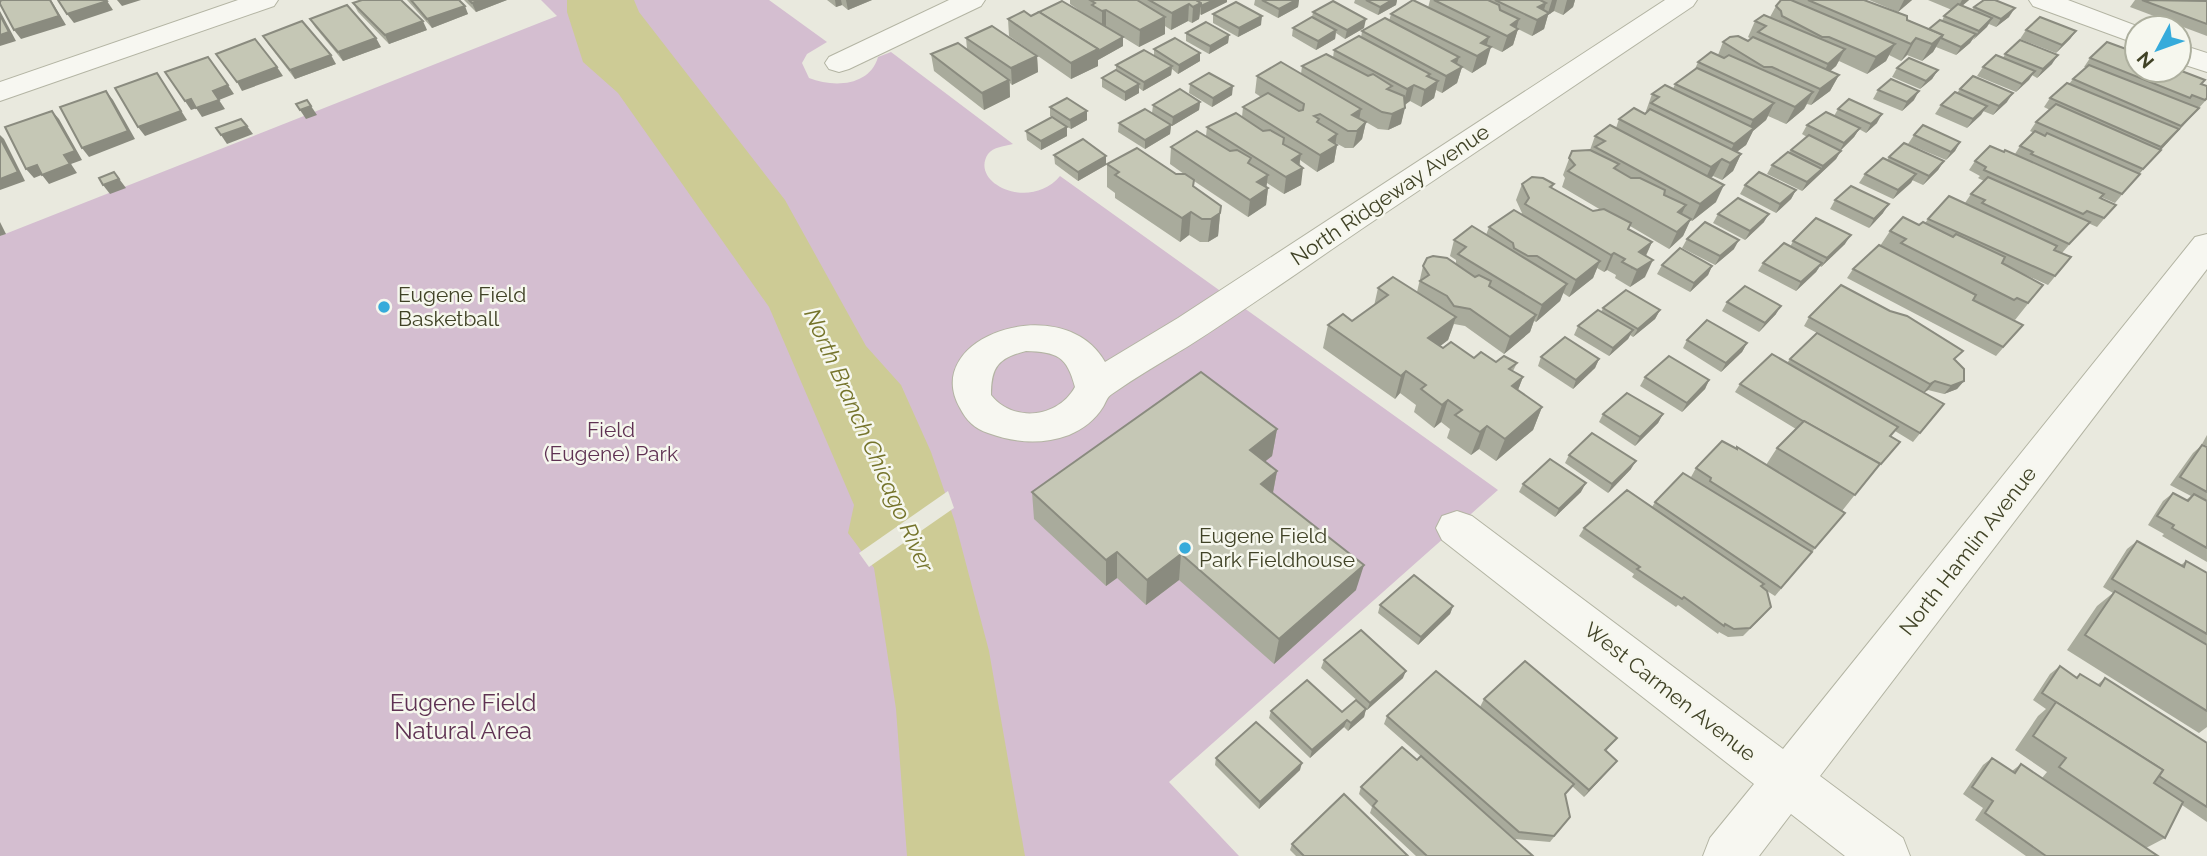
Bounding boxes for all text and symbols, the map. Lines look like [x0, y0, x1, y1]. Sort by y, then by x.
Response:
north arrow [2123, 14, 2193, 84]
text: N [2132, 47, 2158, 73]
street label: North Ridgeway Avenue [1286, 119, 1494, 270]
place label: Eugene Field Basketball [398, 282, 526, 331]
marker: Eugene Field Basketball [376, 299, 392, 315]
water label: North Branch Chicago River [799, 304, 940, 577]
park label: Field (Eugene) Park [544, 417, 678, 466]
street label: North Hamlin Avenue [1894, 461, 2041, 640]
place label: Eugene Field Park Fieldhouse [1199, 523, 1355, 572]
marker: Eugene Field Park Fieldhouse [1177, 540, 1193, 556]
street label: West Carmen Avenue [1580, 617, 1761, 766]
park label: Eugene Field Natural Area [390, 688, 536, 745]

